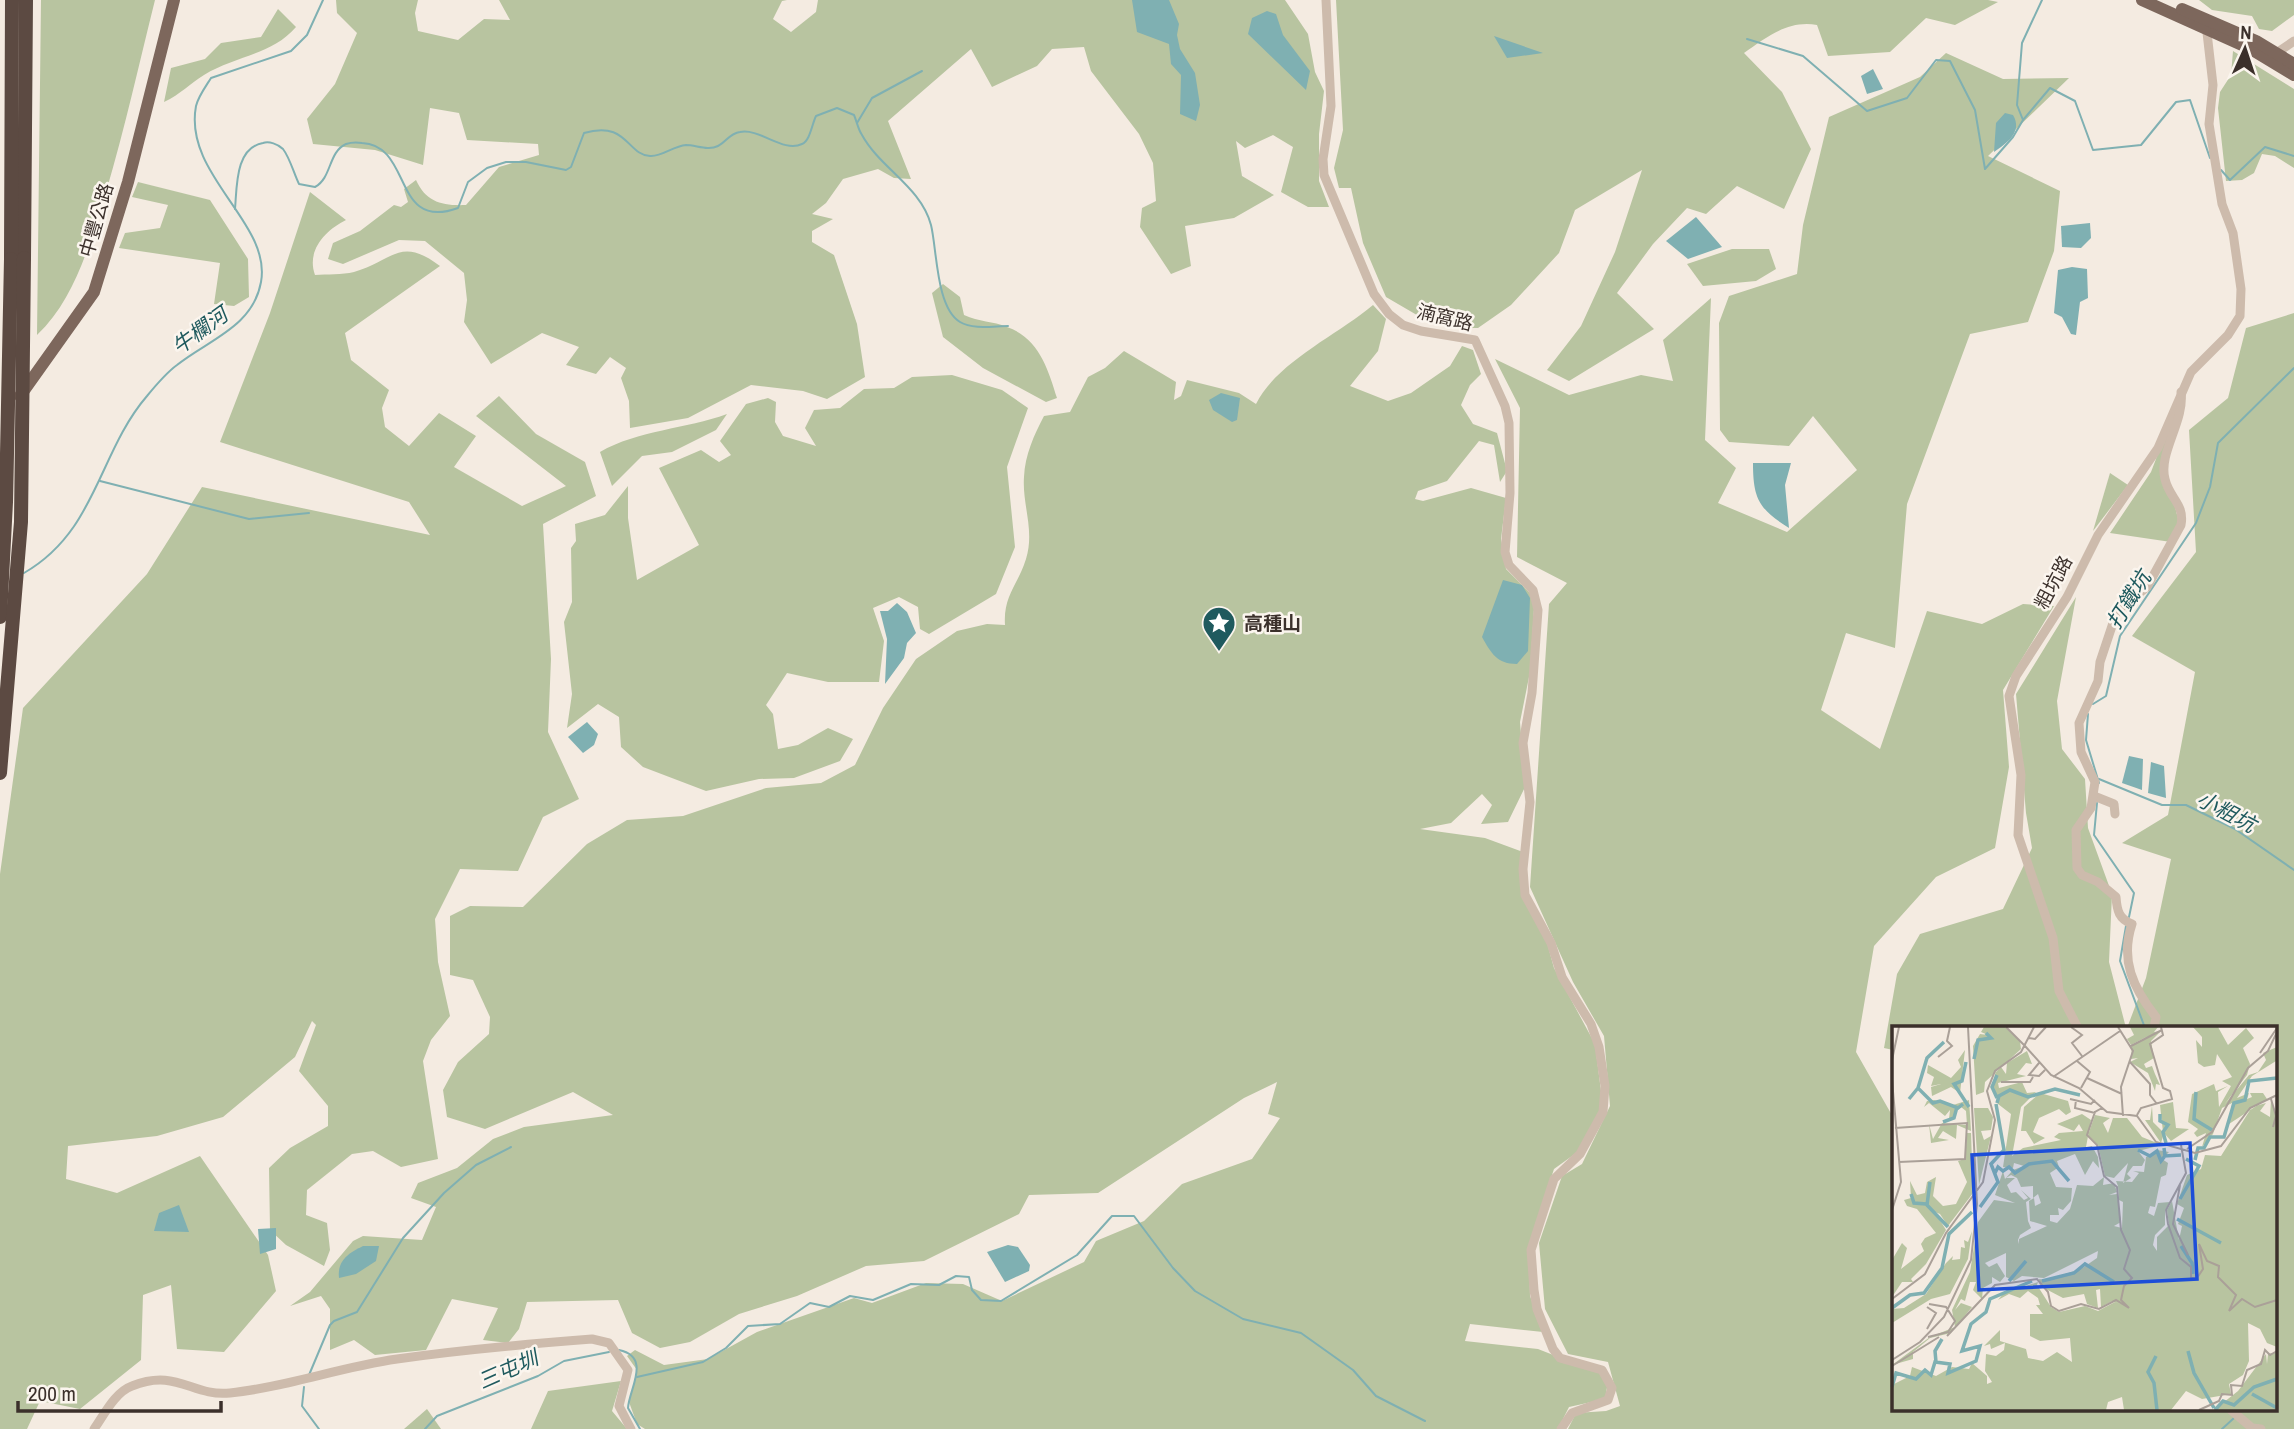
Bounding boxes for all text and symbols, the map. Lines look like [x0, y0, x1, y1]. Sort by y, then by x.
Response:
north arrow [2210, 14, 2280, 84]
text: N [2240, 19, 2252, 45]
street label: 中豐公路 [73, 180, 119, 260]
street label: 湳窩路 [1414, 297, 1476, 337]
water label: 牛欄河 [166, 298, 237, 361]
street label: 粗坑路 [2028, 551, 2078, 613]
water label: 打鐵坑 [2100, 563, 2159, 634]
place icon: 高種山 [1200, 604, 1238, 653]
place label: 高種山 [1244, 610, 1301, 636]
water label: 小粗坑 [2192, 784, 2264, 841]
inset map [1892, 1026, 2276, 1412]
water label: 三屯圳 [473, 1342, 545, 1396]
scale bar [18, 1370, 220, 1414]
text: 200 m [28, 1379, 76, 1408]

